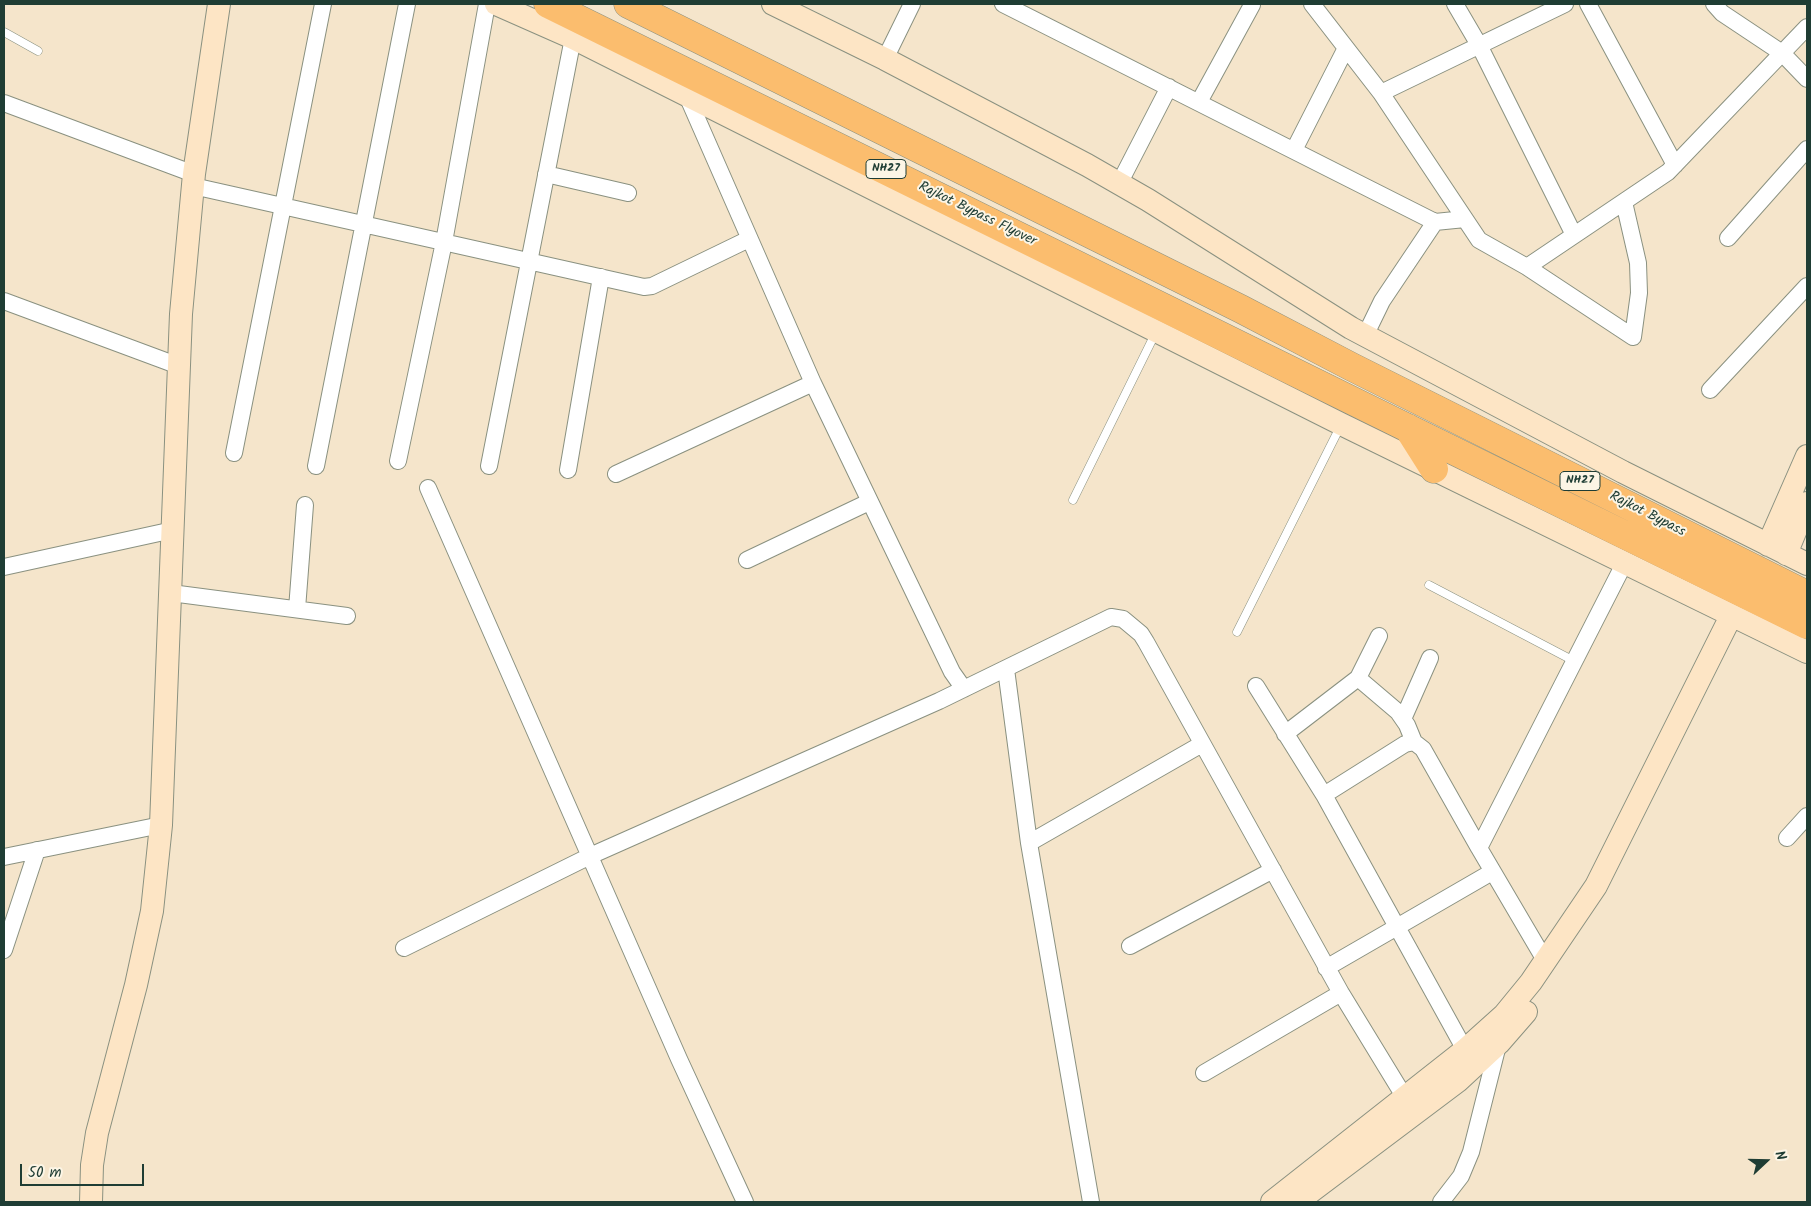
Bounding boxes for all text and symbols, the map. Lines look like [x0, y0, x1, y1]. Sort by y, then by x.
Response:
road number: NH27 [866, 160, 906, 178]
street label: Rajkot Bypass Flyover [915, 179, 1039, 251]
road number: NH27 [1560, 472, 1600, 491]
street label: Rajkot Bypass [1606, 489, 1688, 541]
north arrow [1741, 1136, 1791, 1186]
text: N [1768, 1148, 1792, 1164]
scale bar [22, 1154, 146, 1186]
text: 50 m [28, 1161, 62, 1185]

